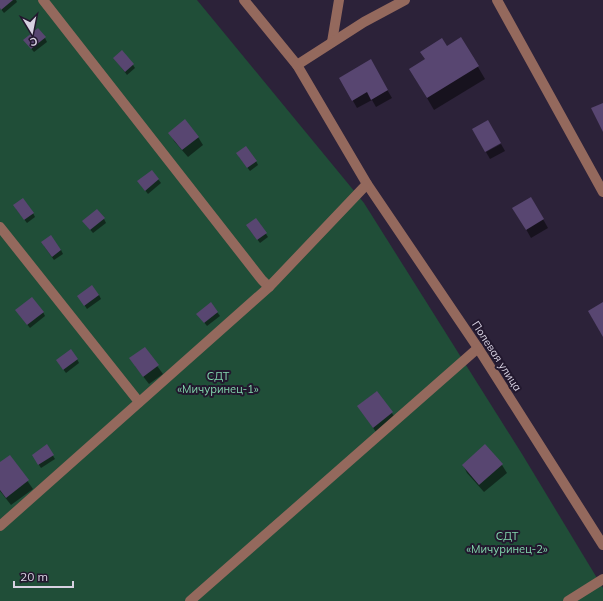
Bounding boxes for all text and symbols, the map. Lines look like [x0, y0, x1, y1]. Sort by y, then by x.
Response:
north arrow [12, 12, 52, 52]
text: С [28, 34, 39, 49]
street label: Полевая улица [469, 318, 525, 394]
park label: СДТ «Мичуринец-1» [177, 369, 259, 396]
park label: СДТ «Мичуринец-2» [466, 529, 548, 556]
scale bar [14, 563, 73, 589]
text: 20 m [20, 569, 48, 584]

